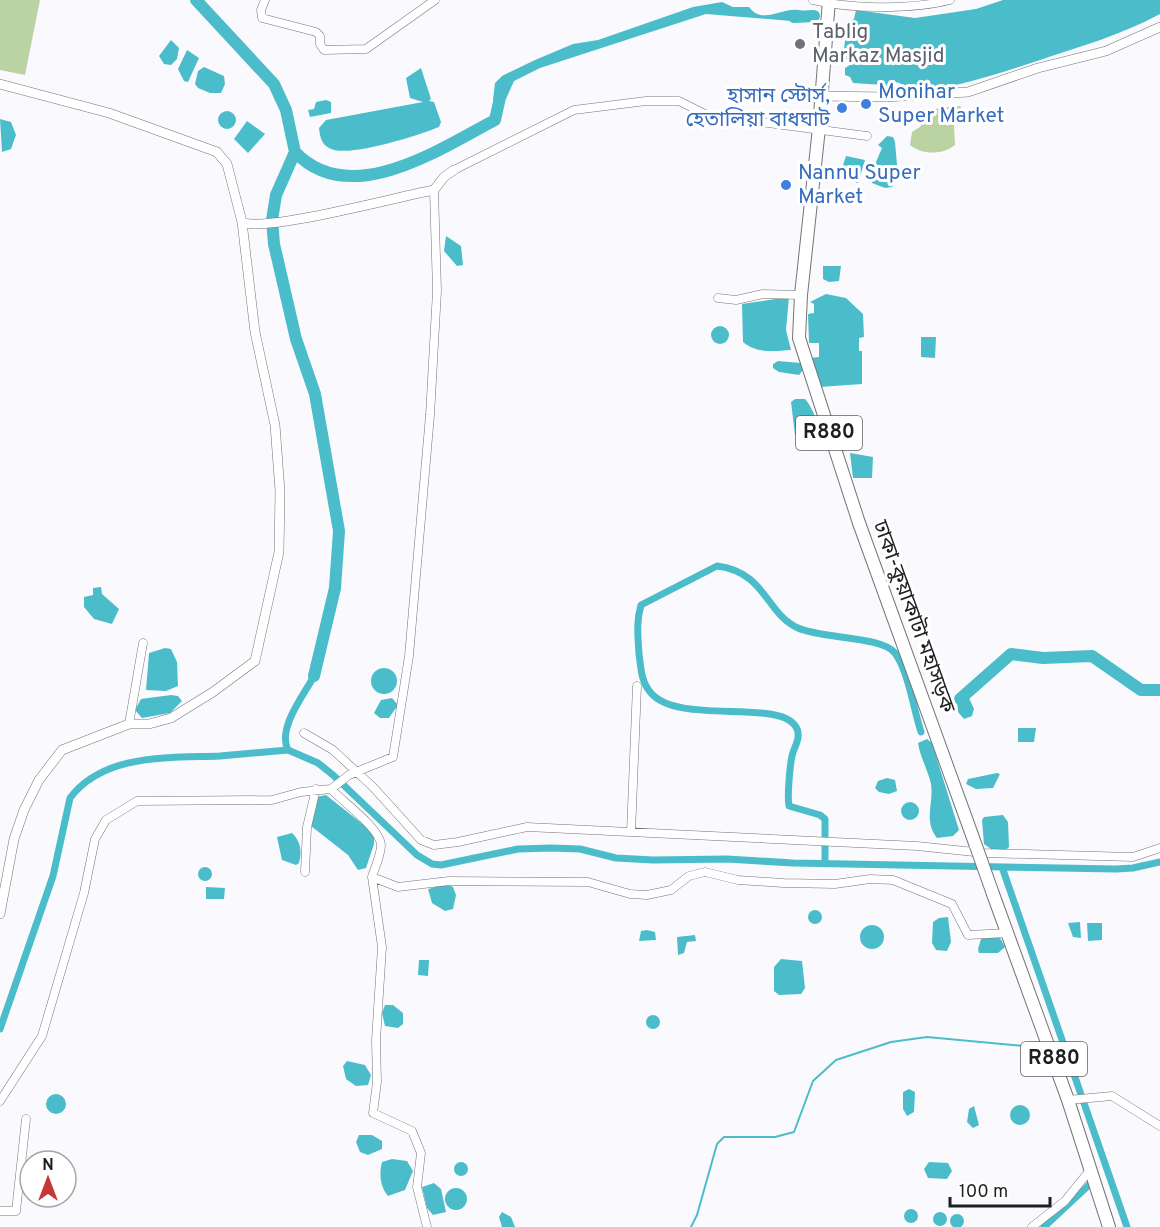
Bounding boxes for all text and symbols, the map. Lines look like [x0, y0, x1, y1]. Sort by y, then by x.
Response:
place label: Tablig Markaz Masjid [812, 19, 944, 70]
marker: Tablig Markaz Masjid [793, 37, 807, 51]
place label: Monihar Super Market [878, 79, 1005, 130]
place label: হাসান স্টোর্স, হেতালিয়া বাধঘাট [685, 82, 830, 134]
marker: Monihar Super Market [859, 97, 873, 111]
marker: হাসান স্টোর্স, হেতালিয়া বাধঘাট [835, 101, 849, 115]
place label: Nannu Super Market [798, 160, 921, 211]
marker: Nannu Super Market [779, 178, 793, 192]
road number: R880 [796, 416, 862, 450]
street label: ঢাকা-কুয়াকাটা মহাসড়ক [865, 516, 961, 718]
road number: R880 [1021, 1042, 1087, 1076]
north arrow [18, 1149, 78, 1209]
text: N [42, 1156, 54, 1176]
scale bar [950, 1170, 1050, 1208]
text: 100 m [959, 1181, 1008, 1204]

